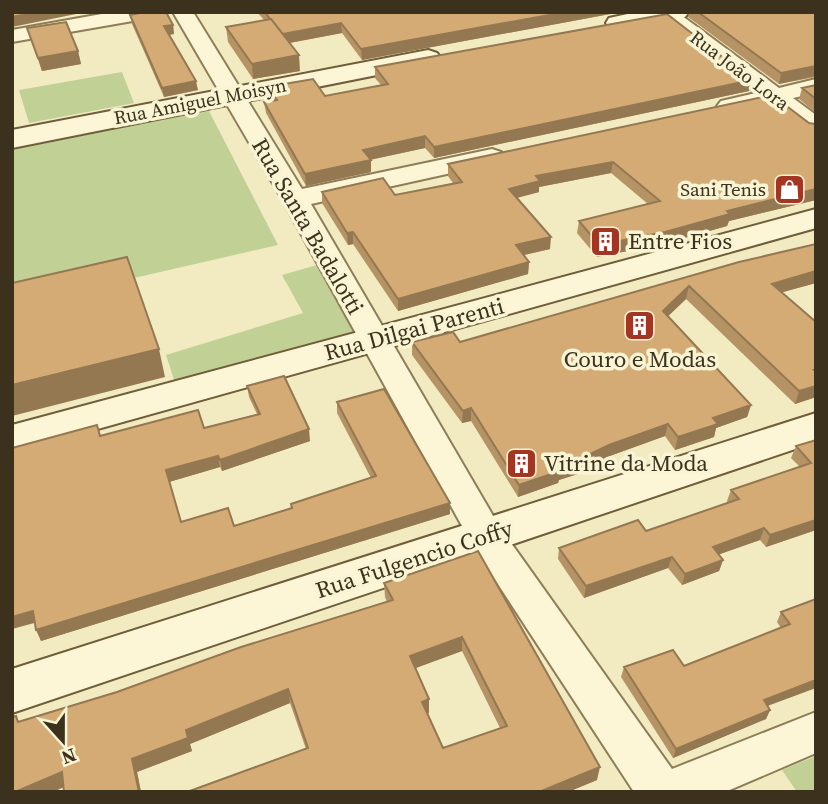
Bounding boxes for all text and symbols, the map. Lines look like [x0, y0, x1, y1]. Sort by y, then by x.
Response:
street label: Rua João Lora [685, 24, 795, 116]
street label: Rua Amiguel Moisyn [111, 72, 289, 130]
street label: Rua Santa Badalotti [244, 132, 372, 320]
shop icon: Sani Tenis [772, 172, 806, 206]
place label: Sani Tenis [680, 176, 766, 202]
building icon: Entre Fios [588, 224, 622, 258]
place label: Entre Fios [628, 225, 732, 257]
street label: Rua Dilgai Parenti [321, 290, 508, 368]
building icon: Couro e Modas [623, 308, 657, 342]
place label: Couro e Modas [564, 343, 716, 375]
building icon: Vitrine da Moda [504, 446, 538, 480]
place label: Vitrine da Moda [544, 447, 708, 479]
street label: Rua Fulgencio Coffy [311, 512, 517, 606]
north arrow [28, 706, 98, 776]
text: N [58, 742, 80, 772]

